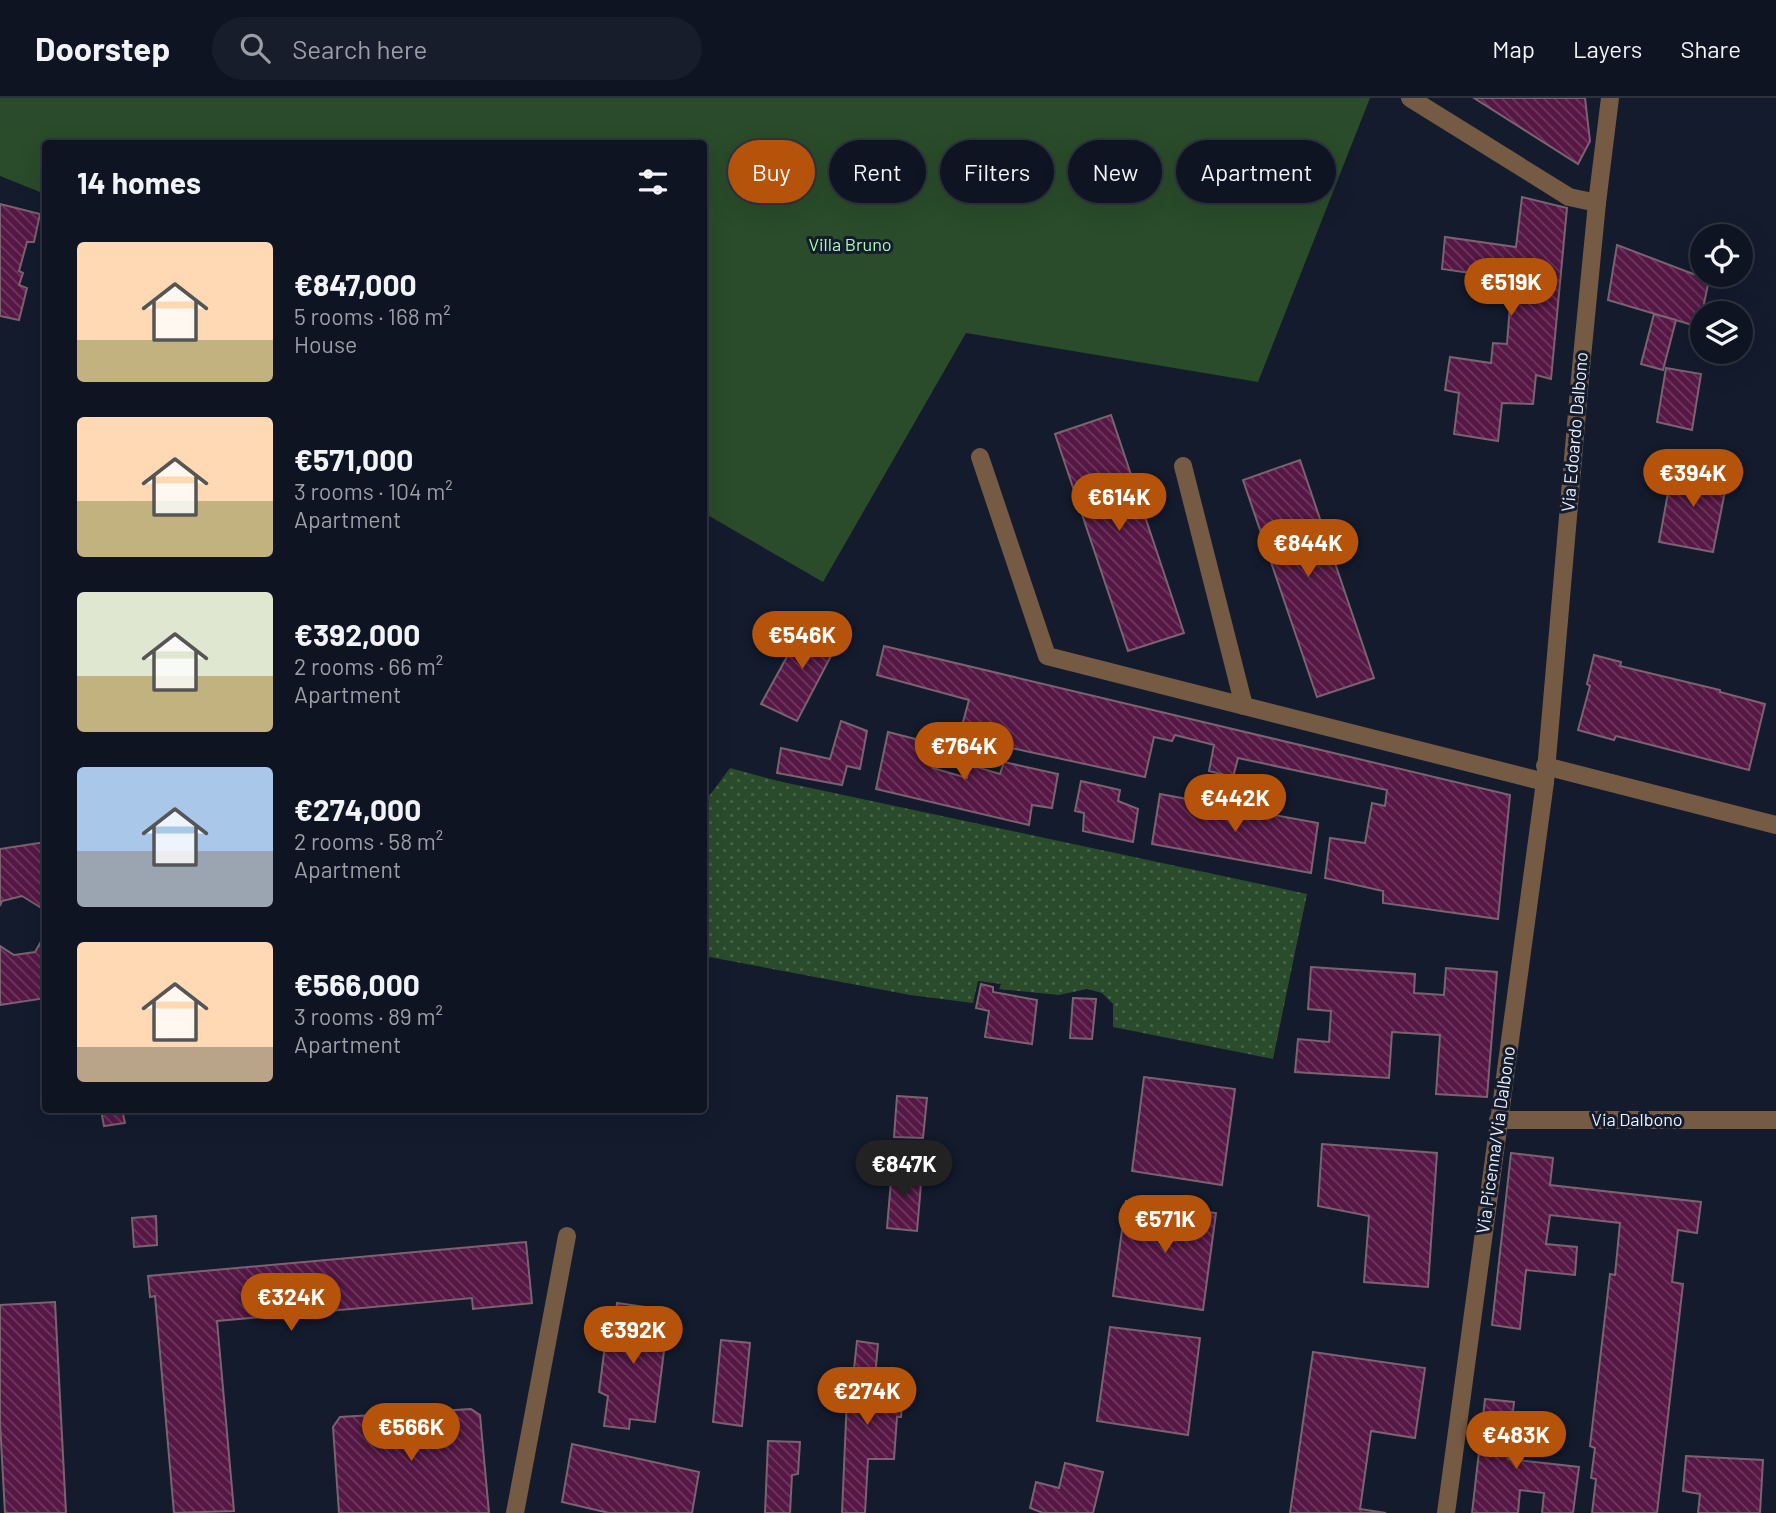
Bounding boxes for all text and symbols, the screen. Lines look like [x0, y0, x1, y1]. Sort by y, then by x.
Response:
search box [212, 17, 702, 80]
text: Doorstep [35, 28, 170, 68]
icon: search [236, 29, 274, 67]
text: Search here [292, 33, 427, 64]
text: Map [1492, 34, 1535, 63]
text: Layers [1573, 34, 1642, 63]
text: Share [1680, 34, 1741, 63]
chip: Buy [728, 140, 815, 203]
chip: Rent [829, 140, 926, 203]
chip: Filters [940, 140, 1054, 203]
chip: New [1068, 140, 1162, 203]
chip: Apartment [1176, 140, 1336, 203]
icon: filters [634, 163, 672, 201]
text: 14 homes [77, 164, 201, 200]
map controls [1690, 224, 1753, 364]
button: locate [1690, 224, 1753, 287]
park label: Villa Bruno [808, 233, 892, 255]
pin: €519K [1462, 258, 1560, 318]
text: €847,000 [294, 266, 417, 302]
text: €519K [1480, 267, 1542, 295]
icon: home [133, 270, 217, 354]
button: layers [1690, 301, 1753, 364]
text: 5 rooms · 168 m² [294, 302, 451, 330]
text: House [294, 330, 357, 358]
street label: Via Edoardo Dalbono [1556, 351, 1592, 513]
text: €571,000 [294, 441, 413, 477]
icon: home [133, 445, 217, 529]
pin: €394K [1644, 450, 1742, 509]
text: €394K [1659, 458, 1727, 486]
pin: €614K [1070, 474, 1168, 533]
text: 3 rooms · 104 m² [294, 477, 453, 505]
text: €614K [1087, 482, 1151, 510]
text: Apartment [294, 505, 401, 533]
pin: €844K [1259, 519, 1357, 579]
text: €844K [1273, 528, 1343, 556]
pin: €546K [753, 612, 851, 671]
text: €392,000 [294, 616, 420, 652]
icon: home [133, 620, 217, 704]
text: €546K [768, 620, 836, 648]
text: 2 rooms · 66 m² [294, 652, 443, 680]
text: Apartment [294, 680, 401, 708]
pin: €764K [915, 722, 1013, 782]
text: €764K [931, 731, 997, 759]
pin: €442K [1186, 774, 1284, 834]
text: €442K [1200, 783, 1270, 811]
text: €274,000 [294, 791, 421, 827]
icon: home [133, 795, 217, 879]
text: 2 rooms · 58 m² [294, 827, 443, 855]
text: Apartment [294, 855, 401, 883]
text: €566,000 [294, 966, 420, 1002]
icon: home [133, 970, 217, 1054]
text: 3 rooms · 89 m² [294, 1002, 443, 1030]
text: Apartment [294, 1030, 401, 1058]
street label: Via Picenna/Via Dalbono [1471, 1045, 1519, 1235]
street label: Via Dalbono [1591, 1108, 1683, 1130]
pin: €847K [855, 1140, 953, 1200]
text: €847K [871, 1149, 937, 1177]
pin: €571K [1116, 1196, 1214, 1255]
text: €571K [1134, 1204, 1196, 1232]
pin: €324K [242, 1274, 340, 1333]
text: €324K [257, 1282, 325, 1310]
pin: €392K [584, 1306, 682, 1366]
text: €392K [600, 1315, 666, 1343]
pin: €274K [818, 1368, 916, 1427]
text: €274K [833, 1376, 901, 1404]
pin: €566K [362, 1404, 460, 1463]
text: €566K [378, 1412, 444, 1440]
pin: €483K [1467, 1412, 1565, 1471]
text: €483K [1482, 1420, 1550, 1448]

